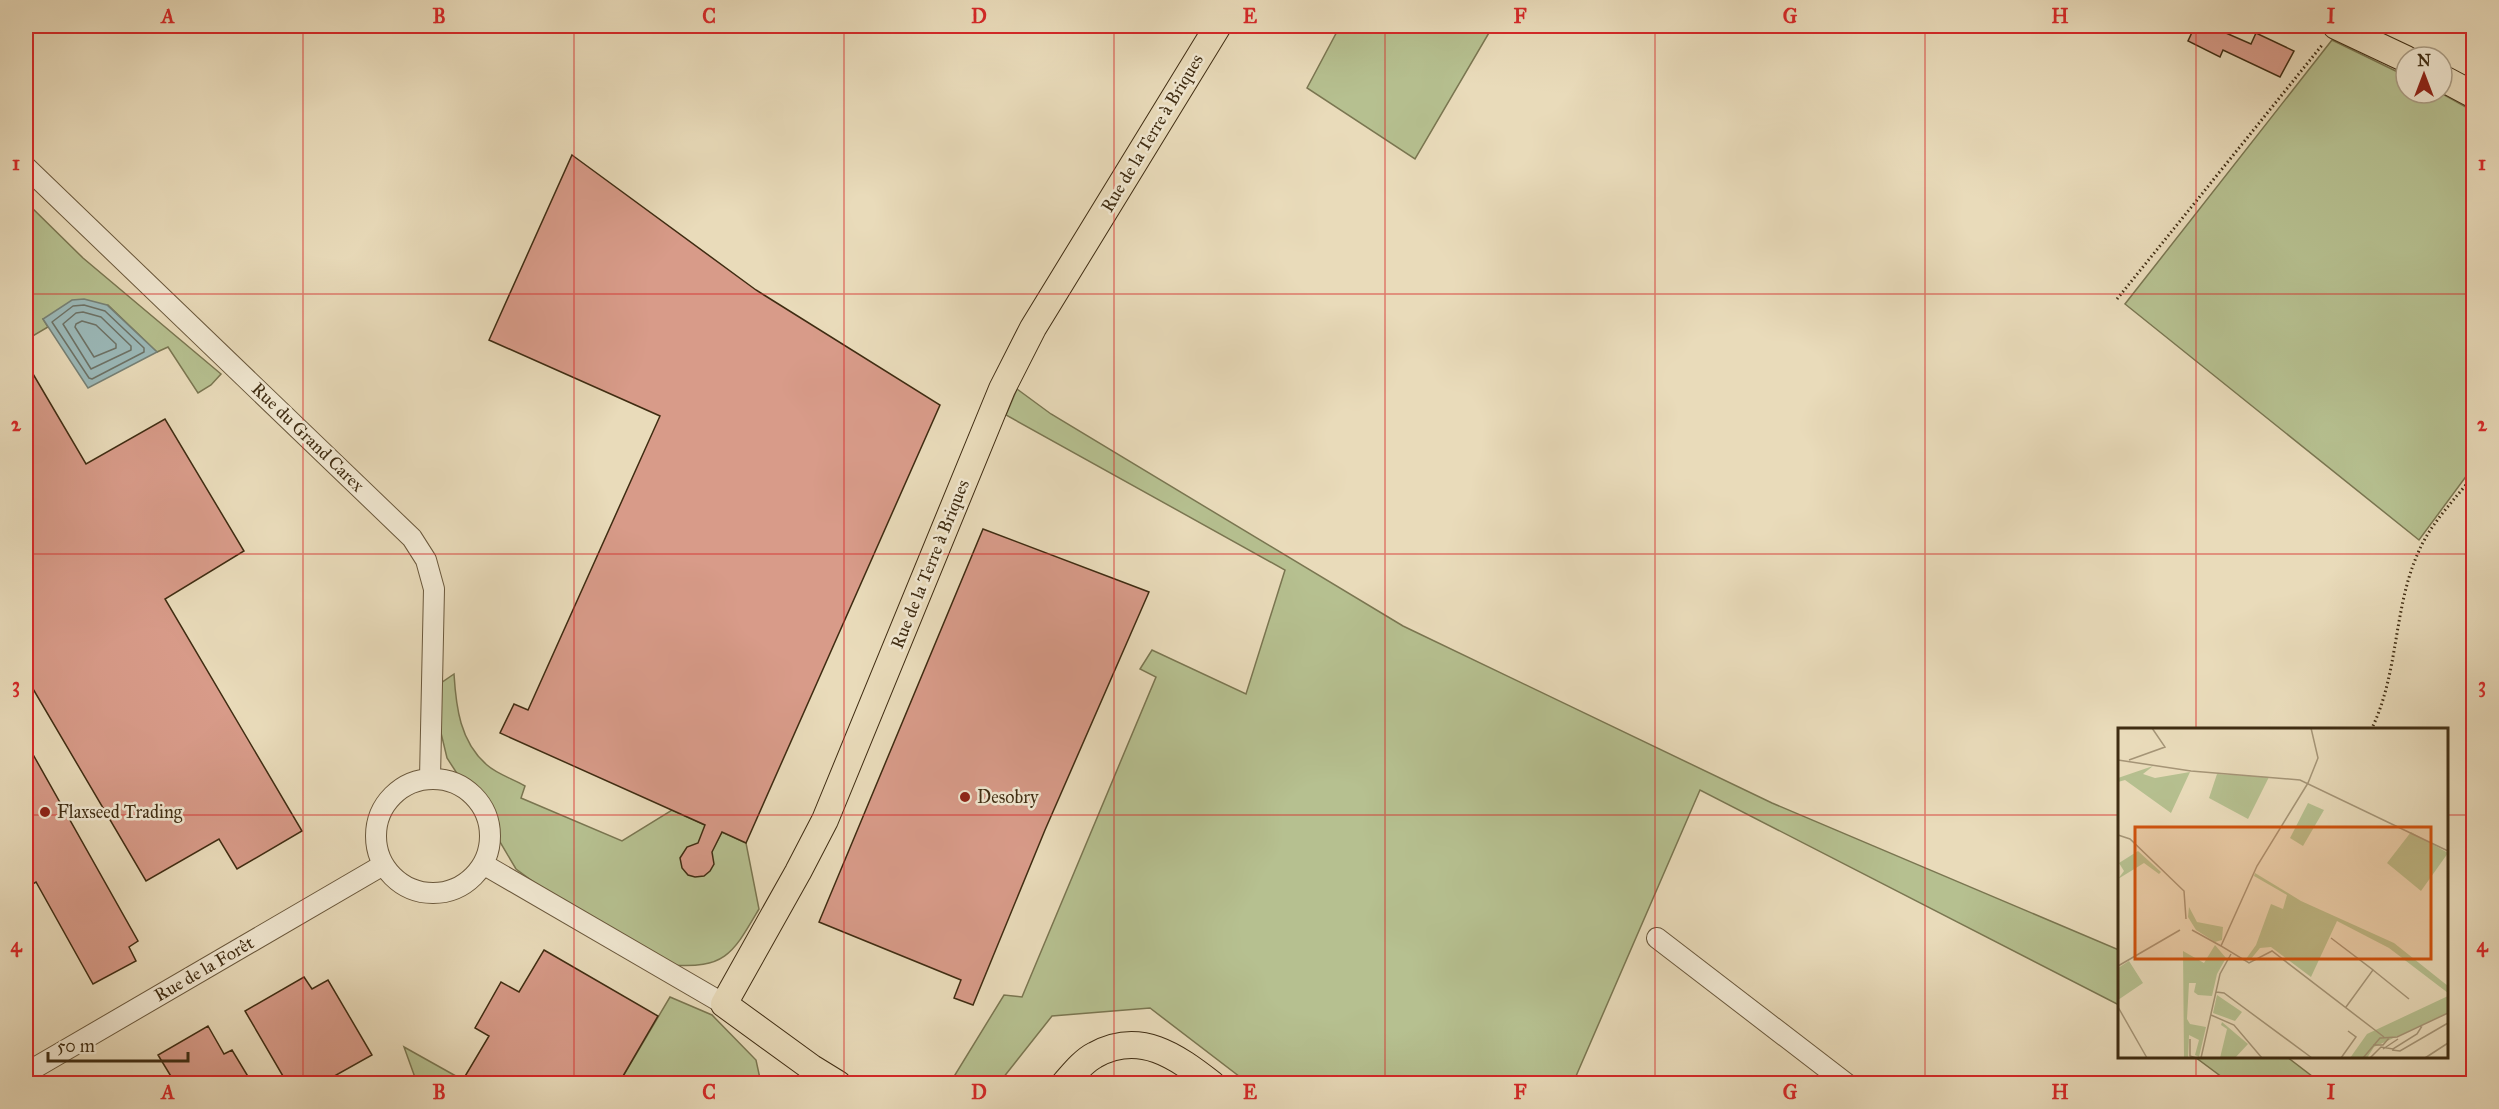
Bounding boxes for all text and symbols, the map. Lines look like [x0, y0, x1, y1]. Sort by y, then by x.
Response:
text: A [159, 4, 175, 28]
text: B [432, 4, 446, 28]
text: C [702, 4, 716, 28]
text: D [971, 4, 987, 28]
text: E [1243, 4, 1258, 28]
text: F [1513, 4, 1527, 28]
text: G [1783, 4, 1798, 28]
text: H [2051, 4, 2069, 28]
text: I [2327, 4, 2336, 28]
north arrow [2394, 45, 2454, 105]
street label: Rue de la Terre à Briques [1096, 50, 1209, 217]
text: N [2417, 51, 2431, 70]
text: 1 [12, 151, 20, 175]
text: 1 [2478, 151, 2486, 175]
street label: Rue du Grand Carex [247, 378, 369, 496]
text: 2 [11, 412, 22, 436]
text: 2 [2477, 412, 2488, 436]
street label: Rue de la Terre à Briques [886, 476, 975, 652]
text: 3 [12, 673, 20, 698]
text: 3 [2478, 673, 2486, 698]
inset map [2118, 728, 2448, 1058]
place label: Desobry [977, 786, 1039, 808]
marker: Desobry [958, 790, 972, 804]
place label: Flaxseed Trading [57, 801, 183, 824]
marker: Flaxseed Trading [38, 805, 52, 819]
street label: Rue de la Forêt [150, 931, 258, 1006]
text: 4 [10, 933, 22, 958]
text: 4 [2476, 933, 2488, 958]
scale bar [48, 1025, 188, 1063]
text: 50 m [57, 1035, 95, 1057]
text: A [159, 1080, 175, 1104]
text: B [432, 1080, 446, 1104]
text: C [702, 1080, 716, 1104]
text: D [971, 1080, 987, 1104]
text: E [1243, 1080, 1258, 1104]
text: F [1513, 1080, 1527, 1104]
text: G [1783, 1080, 1798, 1104]
text: H [2051, 1080, 2069, 1104]
text: I [2327, 1080, 2336, 1104]

